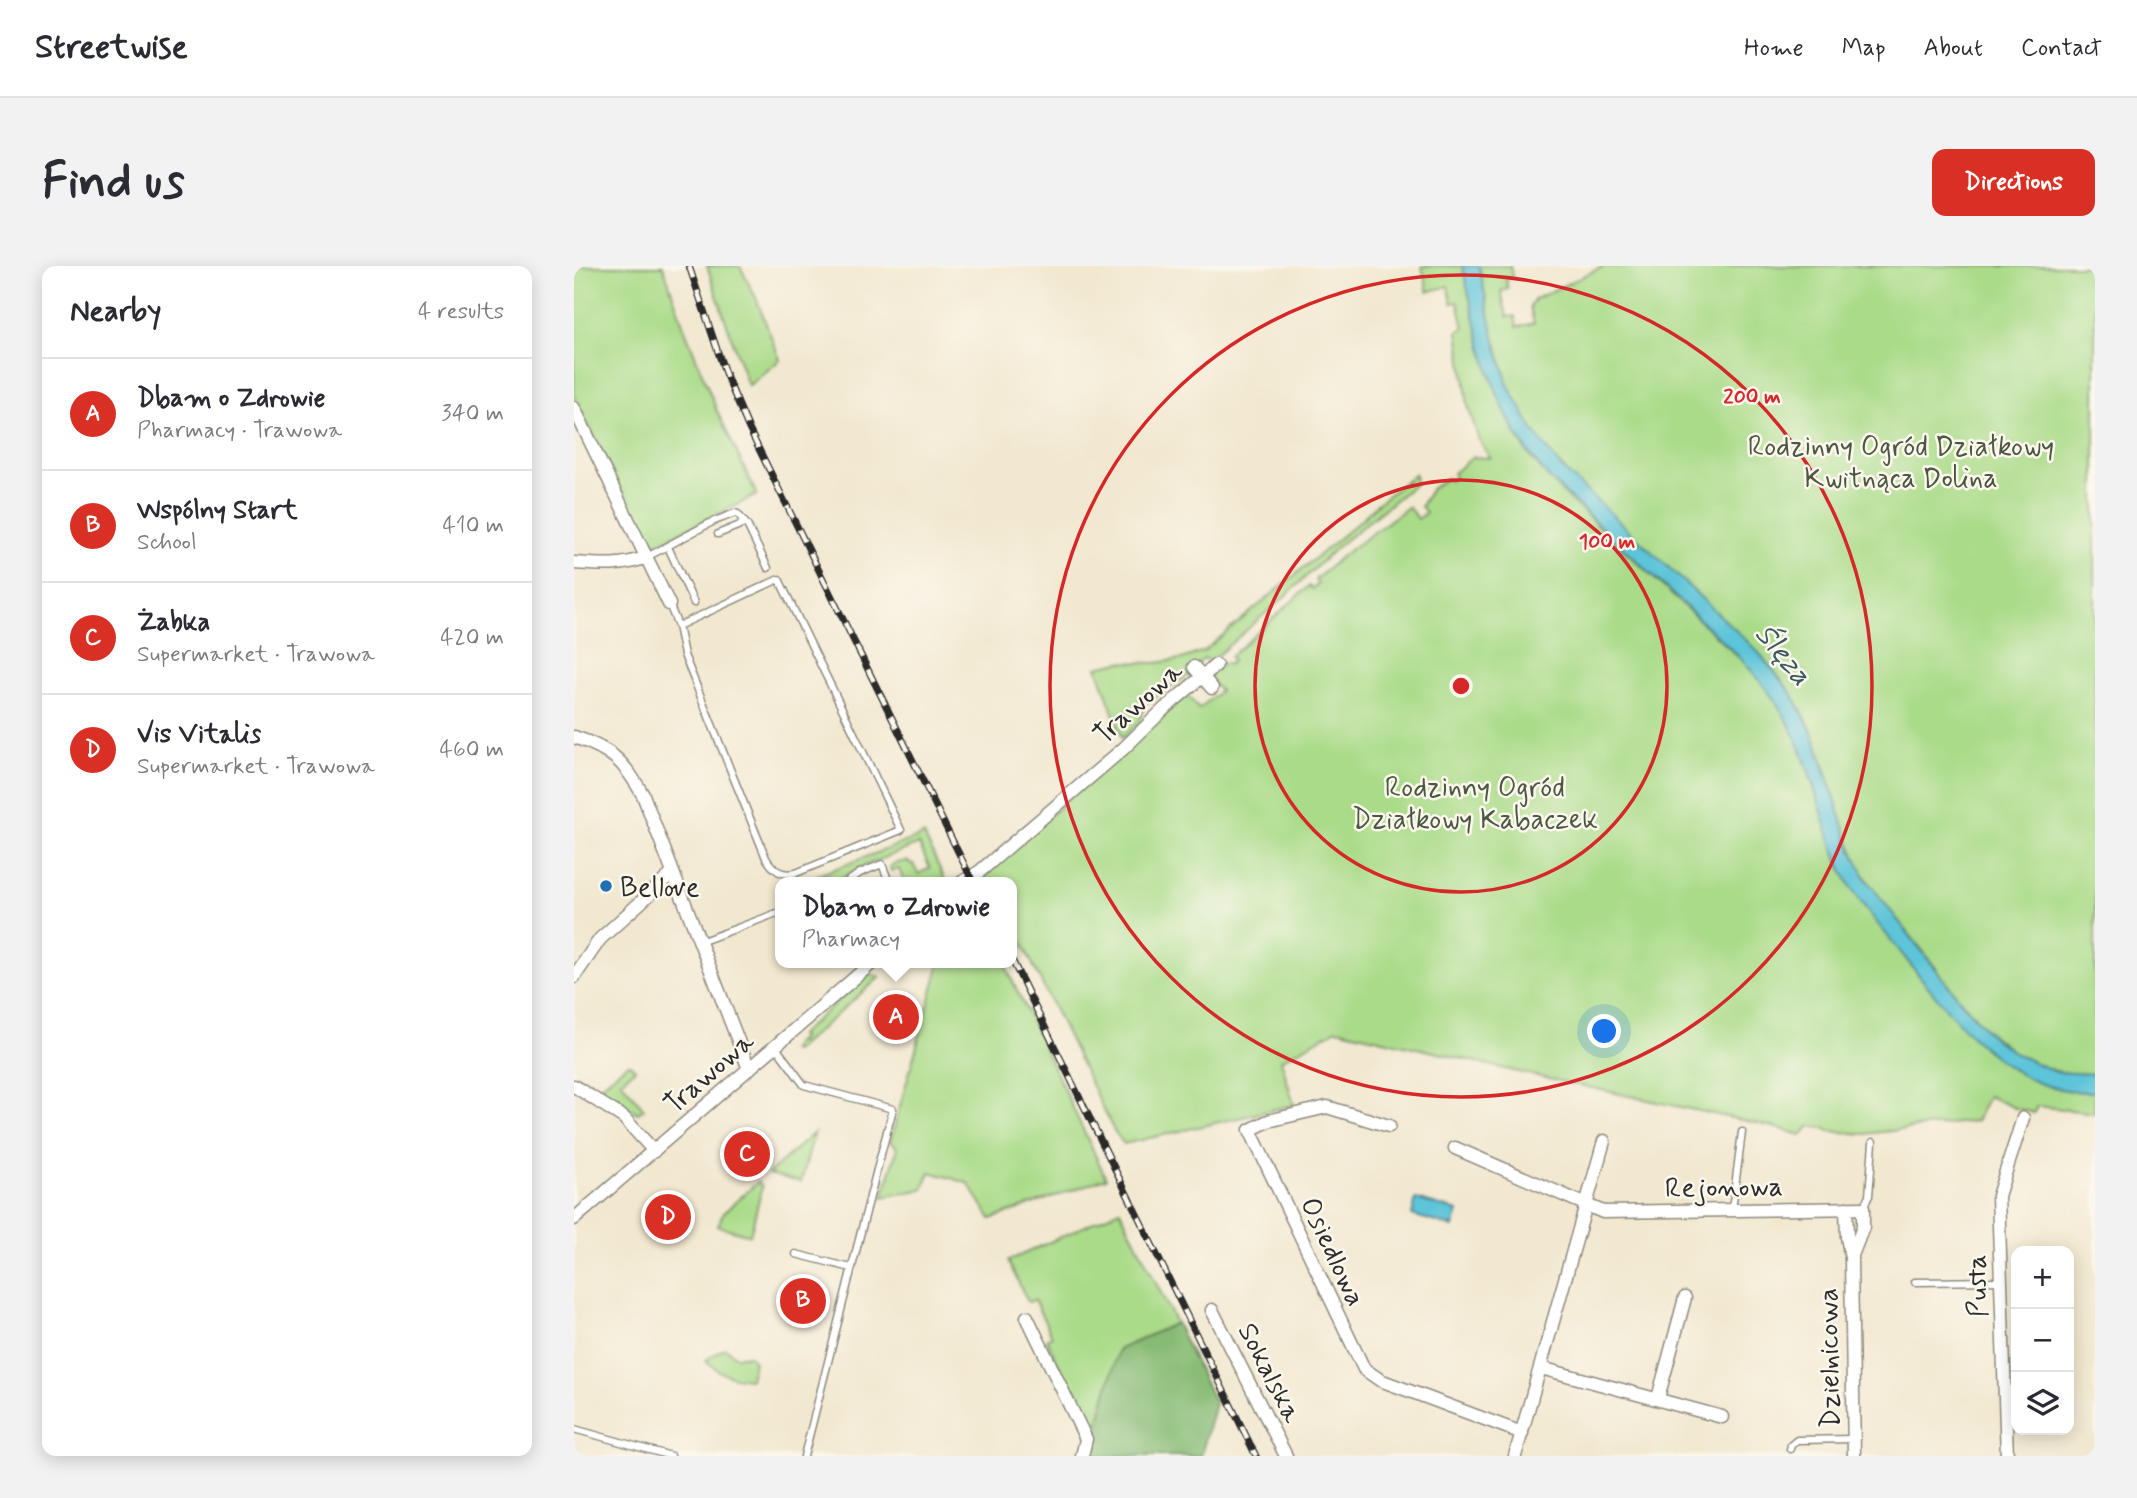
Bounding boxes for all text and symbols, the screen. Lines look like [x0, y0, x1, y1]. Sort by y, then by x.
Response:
text: Streetwise [35, 26, 188, 70]
text: Home [1744, 33, 1804, 64]
text: Map [1842, 33, 1886, 64]
text: About [1924, 33, 1983, 64]
text: Contact [2021, 33, 2102, 64]
button: Directions [1932, 149, 2095, 216]
text: Find us [42, 150, 185, 215]
text: Nearby [70, 292, 161, 331]
text: 4 results [418, 297, 504, 327]
text: Dbam o Zdrowie [137, 382, 325, 416]
text: 200 m [1723, 383, 1781, 411]
text: A [85, 399, 101, 429]
text: 340 m [441, 399, 504, 429]
text: Pharmacy · Trawowa [137, 416, 342, 446]
park label: Rodzinny Ogród Działkowy Kwitnąca Dolina [1748, 429, 2054, 498]
text: Wspólny Start [137, 494, 298, 528]
text: B [86, 511, 100, 541]
text: 410 m [442, 511, 504, 541]
text: School [137, 528, 197, 558]
text: 100 m [1579, 528, 1635, 556]
text: Żabka [137, 606, 210, 640]
water label: Ślęza [1746, 616, 1820, 694]
text: C [85, 623, 101, 653]
text: 420 m [440, 623, 504, 653]
text: Supermarket · Trawowa [137, 640, 375, 670]
street label: Trawowa [1086, 654, 1191, 754]
centre of rings [1449, 674, 1473, 698]
text: Vis Vitalis [137, 718, 261, 752]
text: D [85, 735, 101, 765]
text: 460 m [440, 735, 504, 765]
text: Supermarket · Trawowa [137, 752, 375, 782]
park label: Rodzinny Ogród Działkowy Kabaczek [1352, 770, 1598, 839]
place label: Bellove [620, 870, 700, 907]
popup [775, 877, 1017, 968]
marker: Bellove [598, 878, 614, 894]
text: Dbam o Zdrowie [802, 891, 990, 925]
text: Pharmacy [802, 925, 900, 955]
pin: A [873, 991, 919, 1043]
your location [1587, 1014, 1621, 1048]
street label: Trawowa [657, 1024, 763, 1123]
pin: C [724, 1128, 770, 1180]
street label: Rejonowa [1665, 1169, 1783, 1208]
pin: D [645, 1191, 691, 1243]
street label: Osiedlowa [1290, 1191, 1373, 1313]
map controls [2011, 1246, 2074, 1435]
button: + [2011, 1246, 2074, 1309]
street label: Pusta [1959, 1254, 1998, 1318]
pin: B [780, 1275, 826, 1327]
street label: Dzielnicowa [1811, 1288, 1850, 1428]
button: − [2011, 1309, 2074, 1372]
street label: Sokalska [1228, 1317, 1310, 1430]
button: layers [2011, 1372, 2074, 1435]

